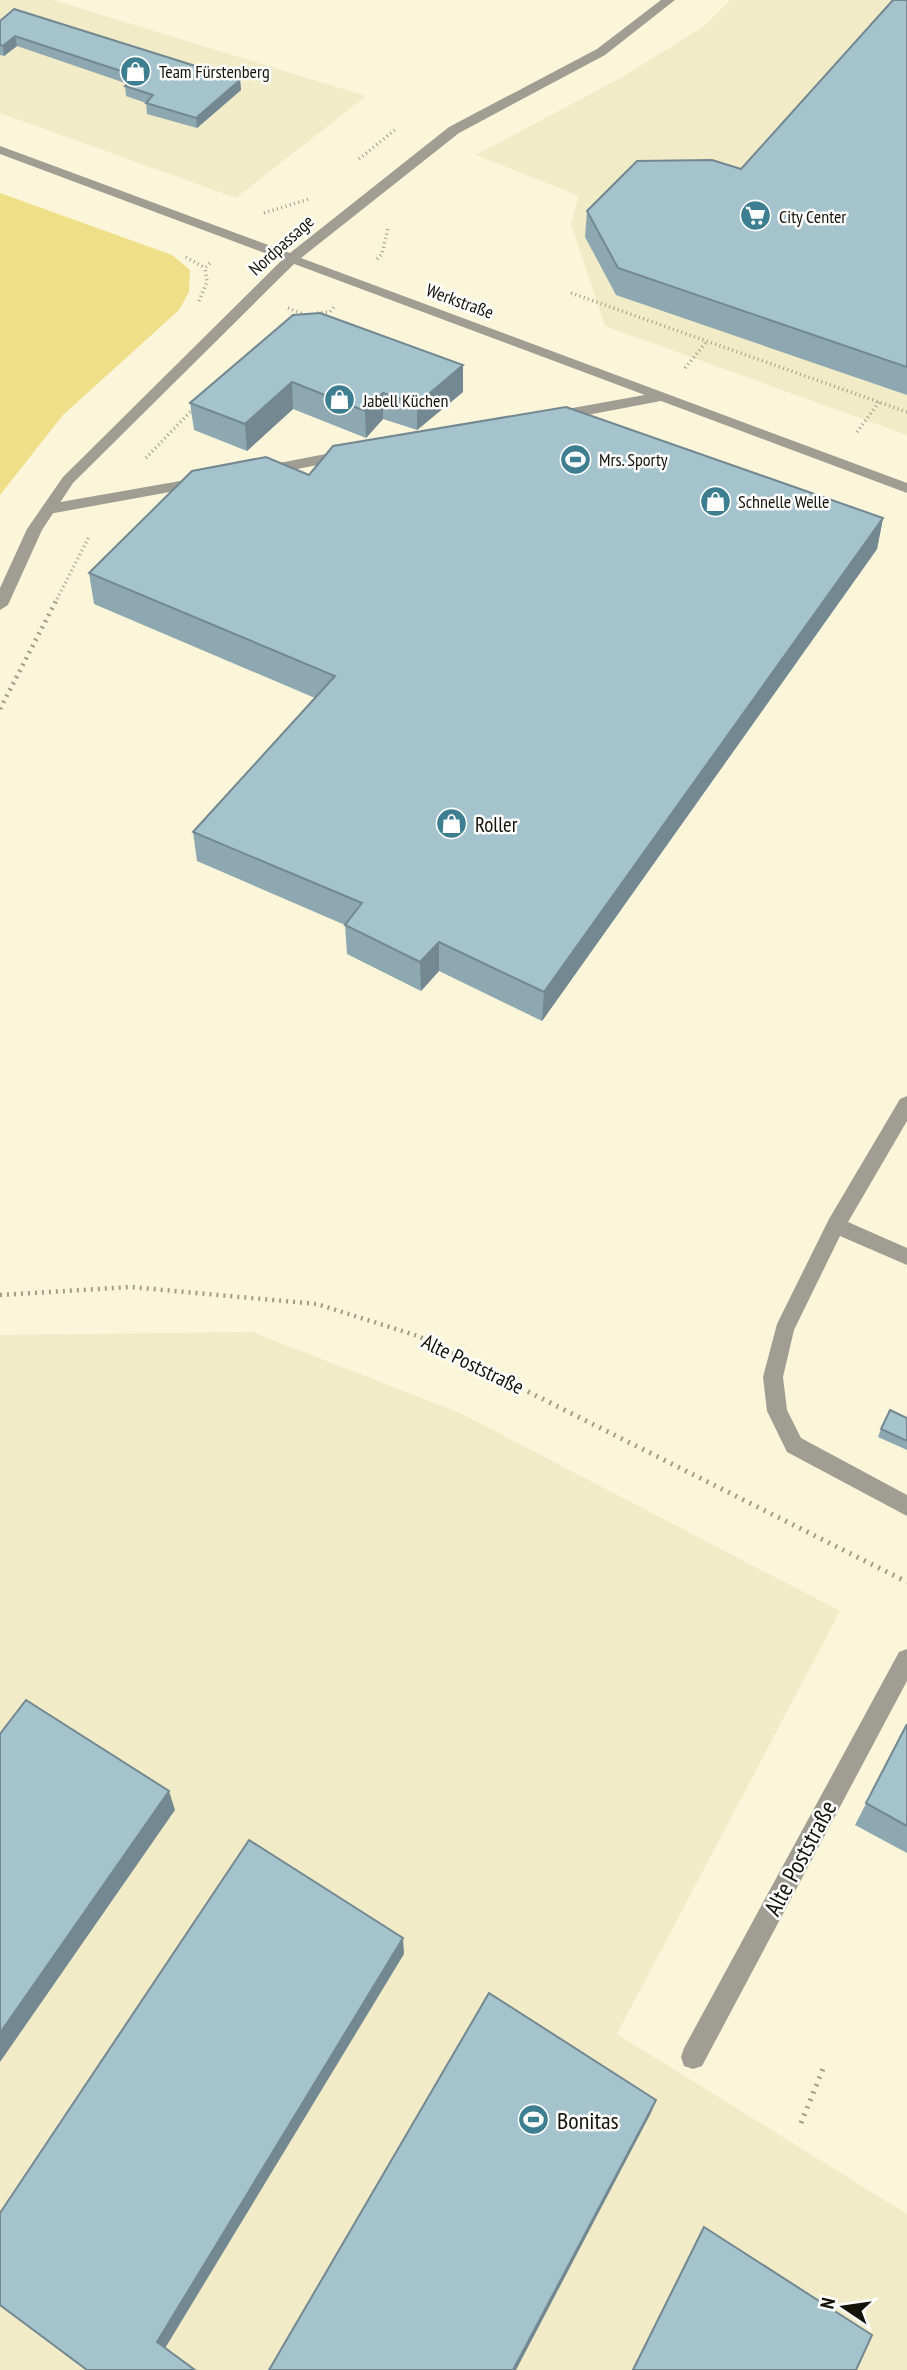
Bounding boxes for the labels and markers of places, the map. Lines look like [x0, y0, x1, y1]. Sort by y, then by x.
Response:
shop icon: Team Fürstenberg [119, 54, 153, 88]
place label: Team Fürstenberg [159, 60, 270, 83]
supermarket icon: City Center [739, 199, 773, 233]
place label: City Center [779, 205, 846, 228]
shop icon: Jabell Küchen [323, 383, 357, 417]
place label: Jabell Küchen [362, 389, 448, 412]
sports icon: Mrs. Sporty [559, 442, 593, 476]
place label: Mrs. Sporty [599, 448, 668, 471]
shop icon: Schnelle Welle [698, 484, 732, 518]
place label: Schnelle Welle [738, 490, 829, 513]
shop icon: Roller [435, 807, 469, 841]
place label: Roller [475, 811, 518, 838]
sports icon: Bonitas [517, 2103, 551, 2137]
place label: Bonitas [557, 2105, 619, 2136]

